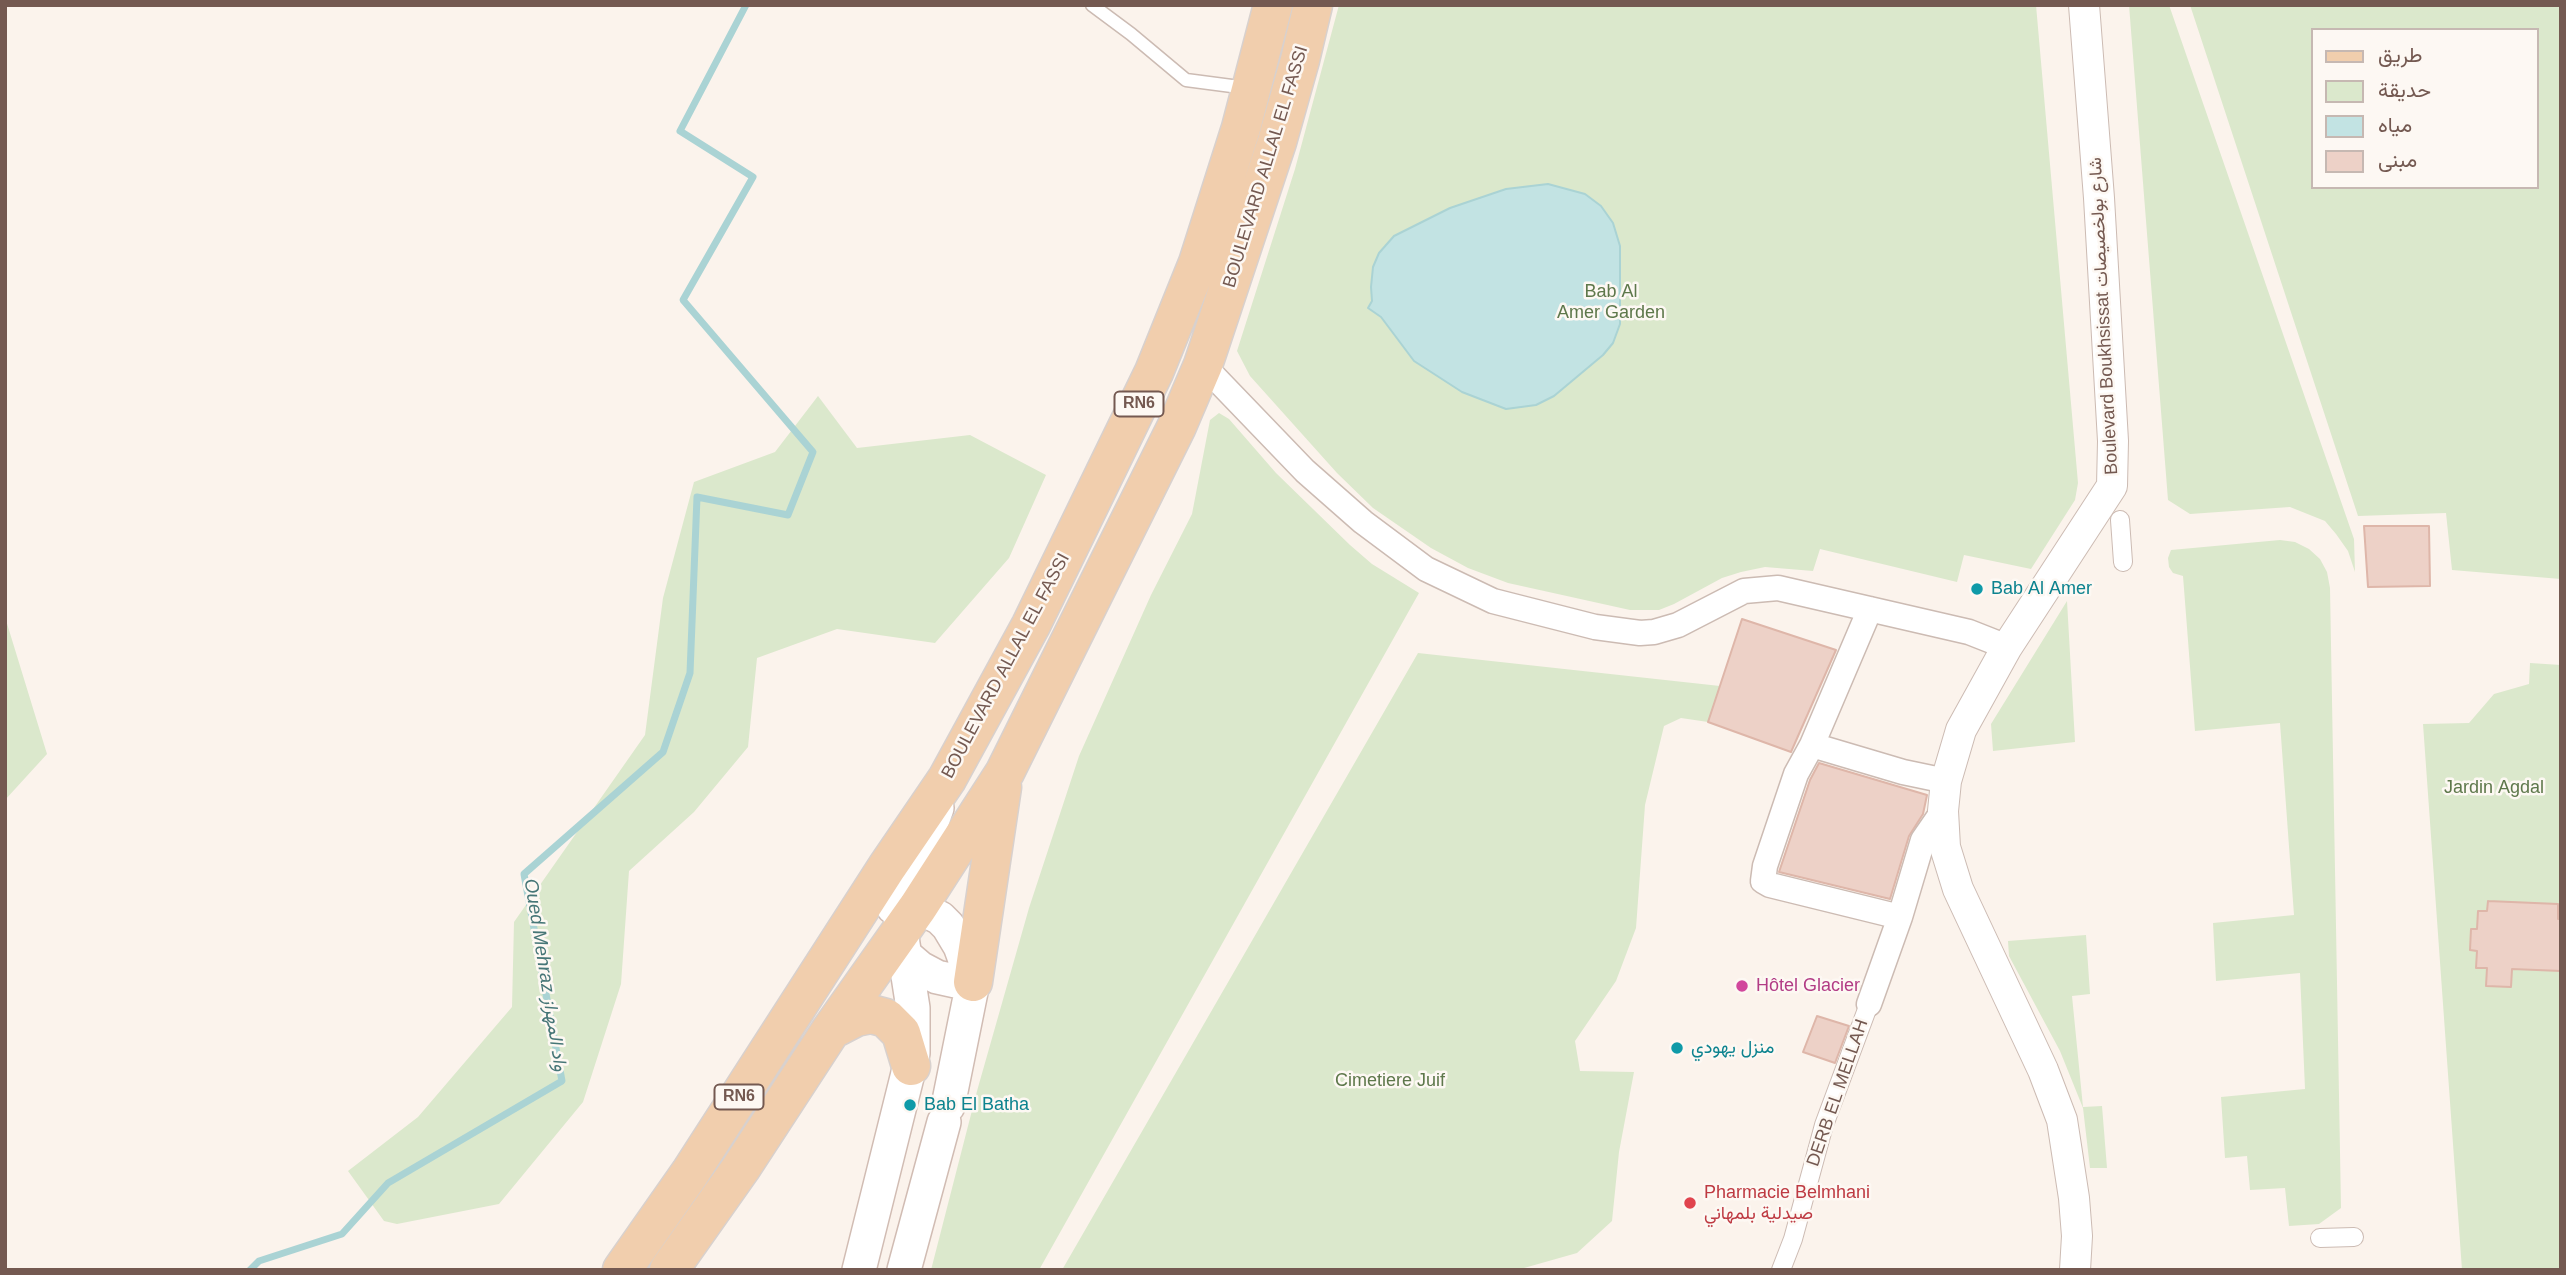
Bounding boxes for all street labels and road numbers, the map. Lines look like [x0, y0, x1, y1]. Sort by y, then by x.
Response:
street label: BOULEVARD ALLAL EL FASSI [1219, 43, 1313, 291]
street label: Boulevard Boukhsissat شارع بولخصيصات [2085, 157, 2123, 475]
road number: RN6 [1114, 392, 1164, 416]
street label: BOULEVARD ALLAL EL FASSI [937, 550, 1075, 782]
street label: DERB EL MELLAH [1803, 1017, 1873, 1169]
road number: RN6 [714, 1084, 764, 1110]

